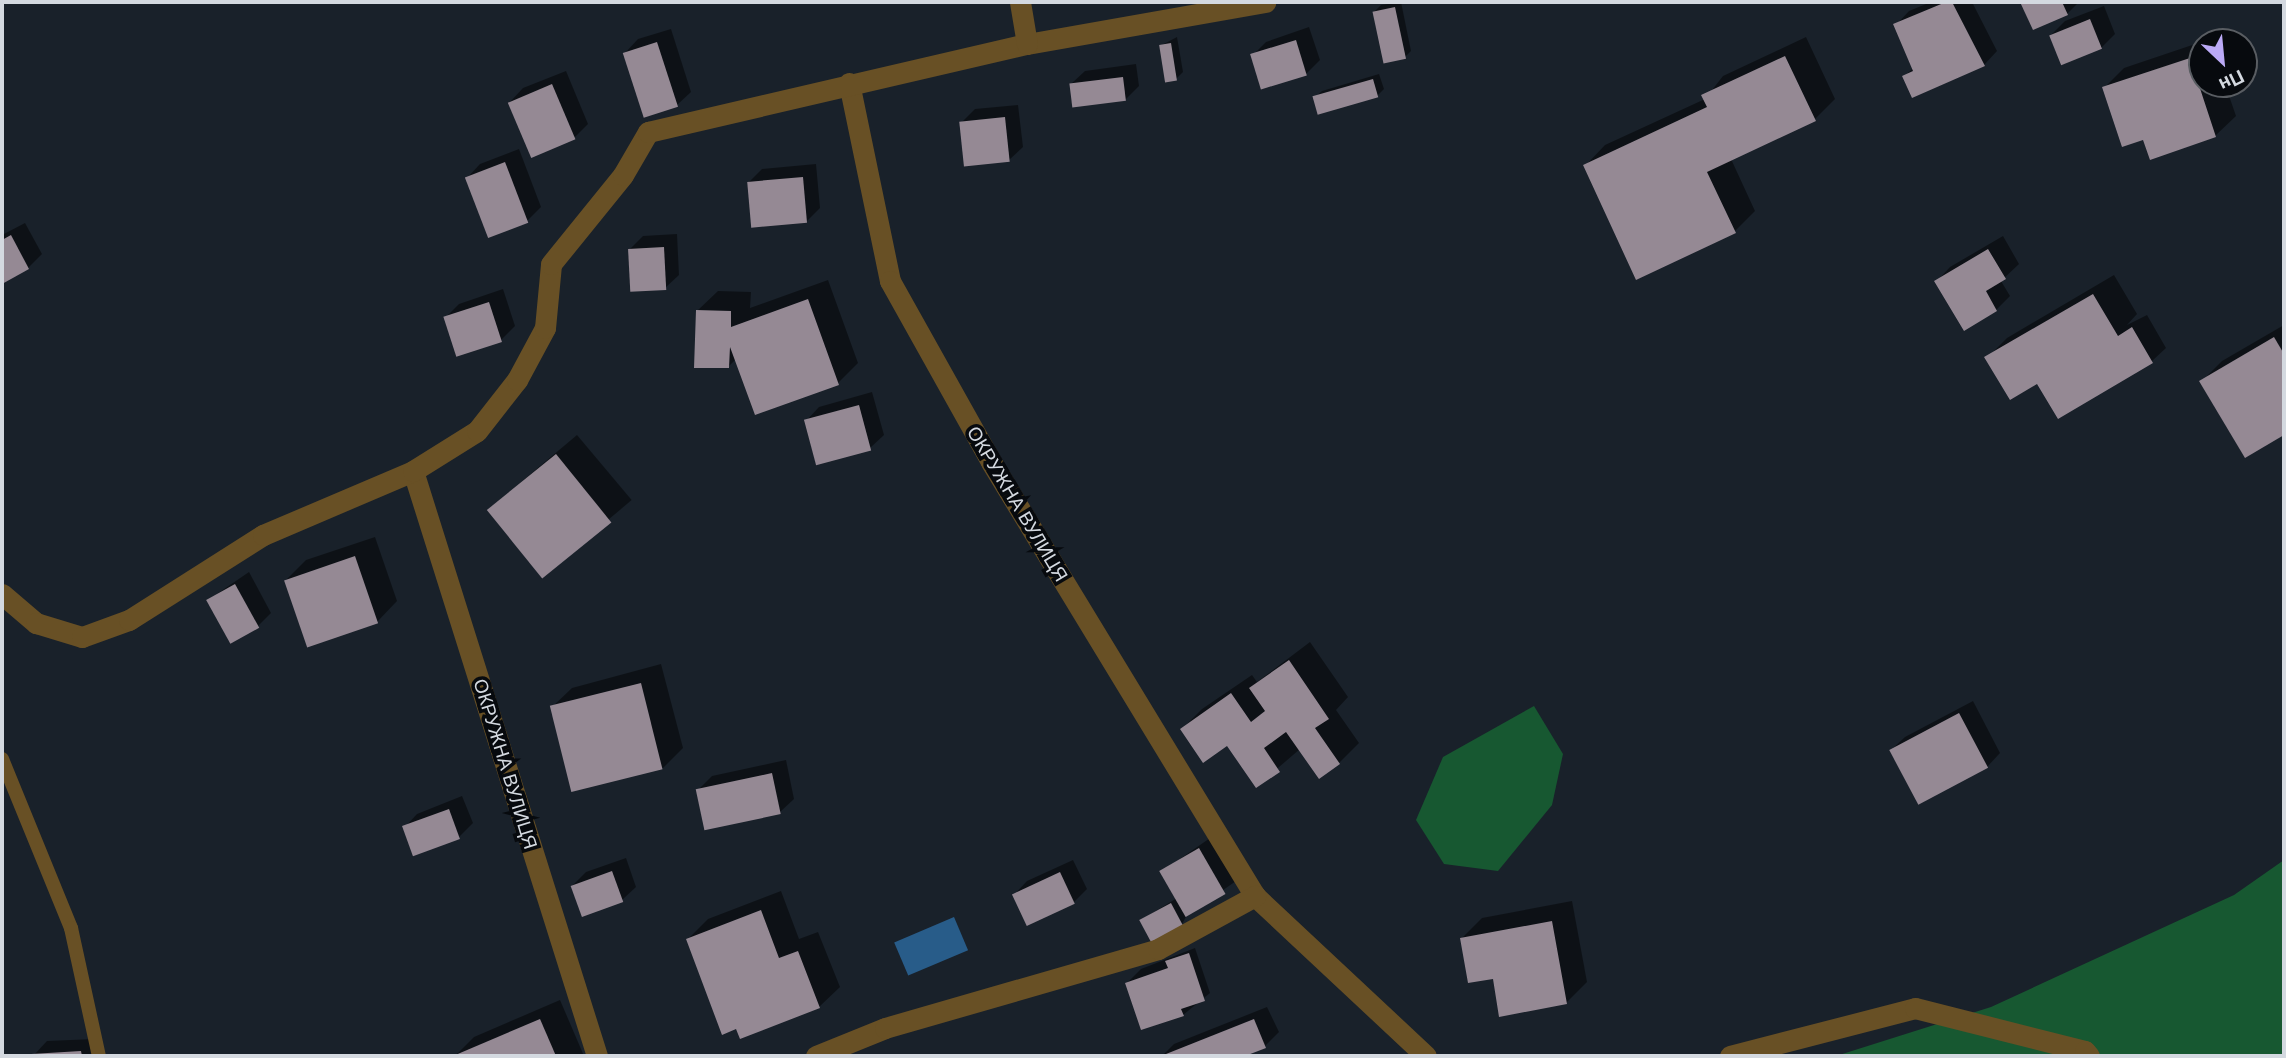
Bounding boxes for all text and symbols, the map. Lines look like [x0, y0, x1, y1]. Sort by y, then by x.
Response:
north arrow [2188, 28, 2258, 98]
text: Пн [2216, 66, 2247, 95]
street label: ОКРУЖНА ВУЛИЦЯ [962, 422, 1072, 586]
street label: ОКРУЖНА ВУЛИЦЯ [468, 676, 542, 852]

